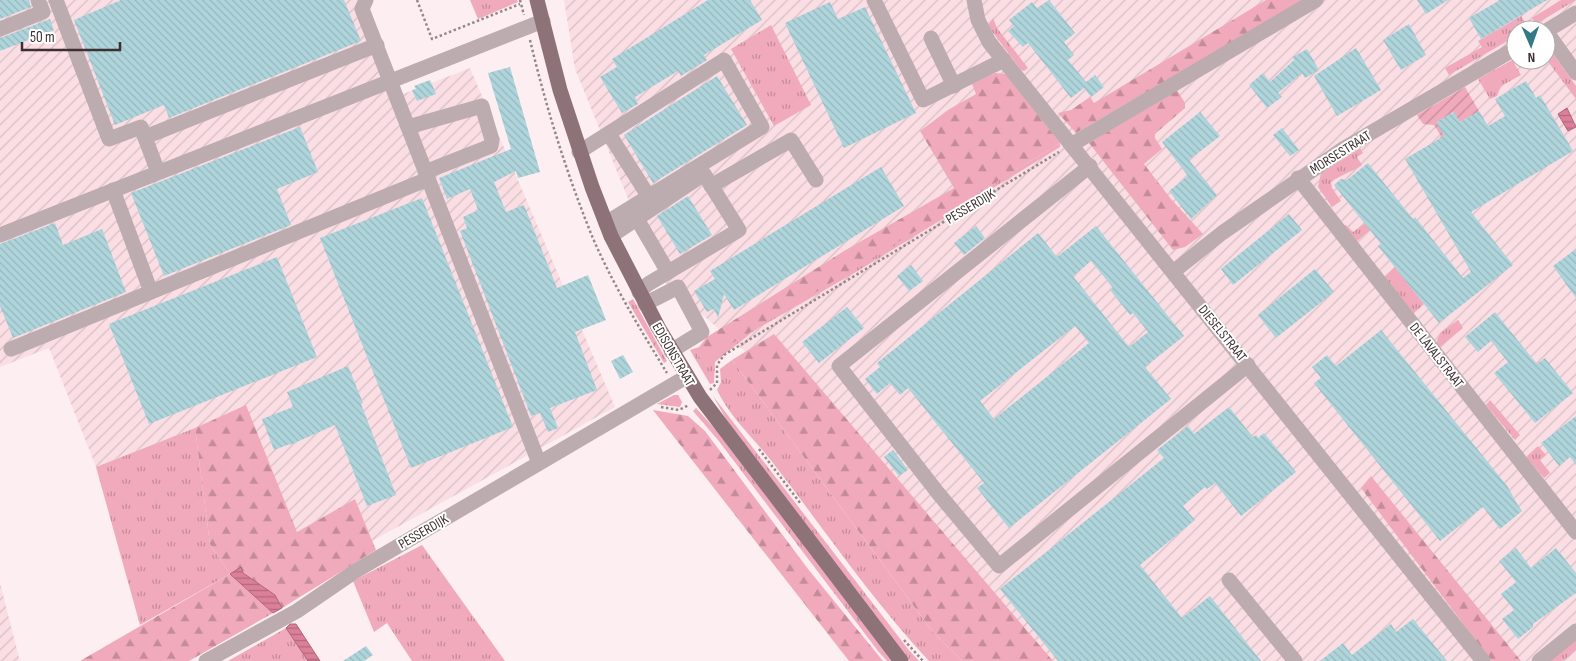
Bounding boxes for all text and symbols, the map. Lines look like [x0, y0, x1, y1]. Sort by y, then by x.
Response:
scale bar [22, 20, 120, 52]
north arrow [1506, 20, 1556, 70]
text: 50 m [30, 28, 55, 47]
text: N [1527, 49, 1535, 66]
street label: MORSESTRAAT [1307, 127, 1374, 178]
street label: PESSERDIJK [942, 185, 999, 228]
street label: DIESELSTRAAT [1195, 302, 1251, 365]
street label: EDISONSTRAAT [649, 319, 699, 389]
street label: DE LAVALSTRAAT [1406, 319, 1468, 392]
street label: PESSERDIJK [395, 510, 452, 552]

